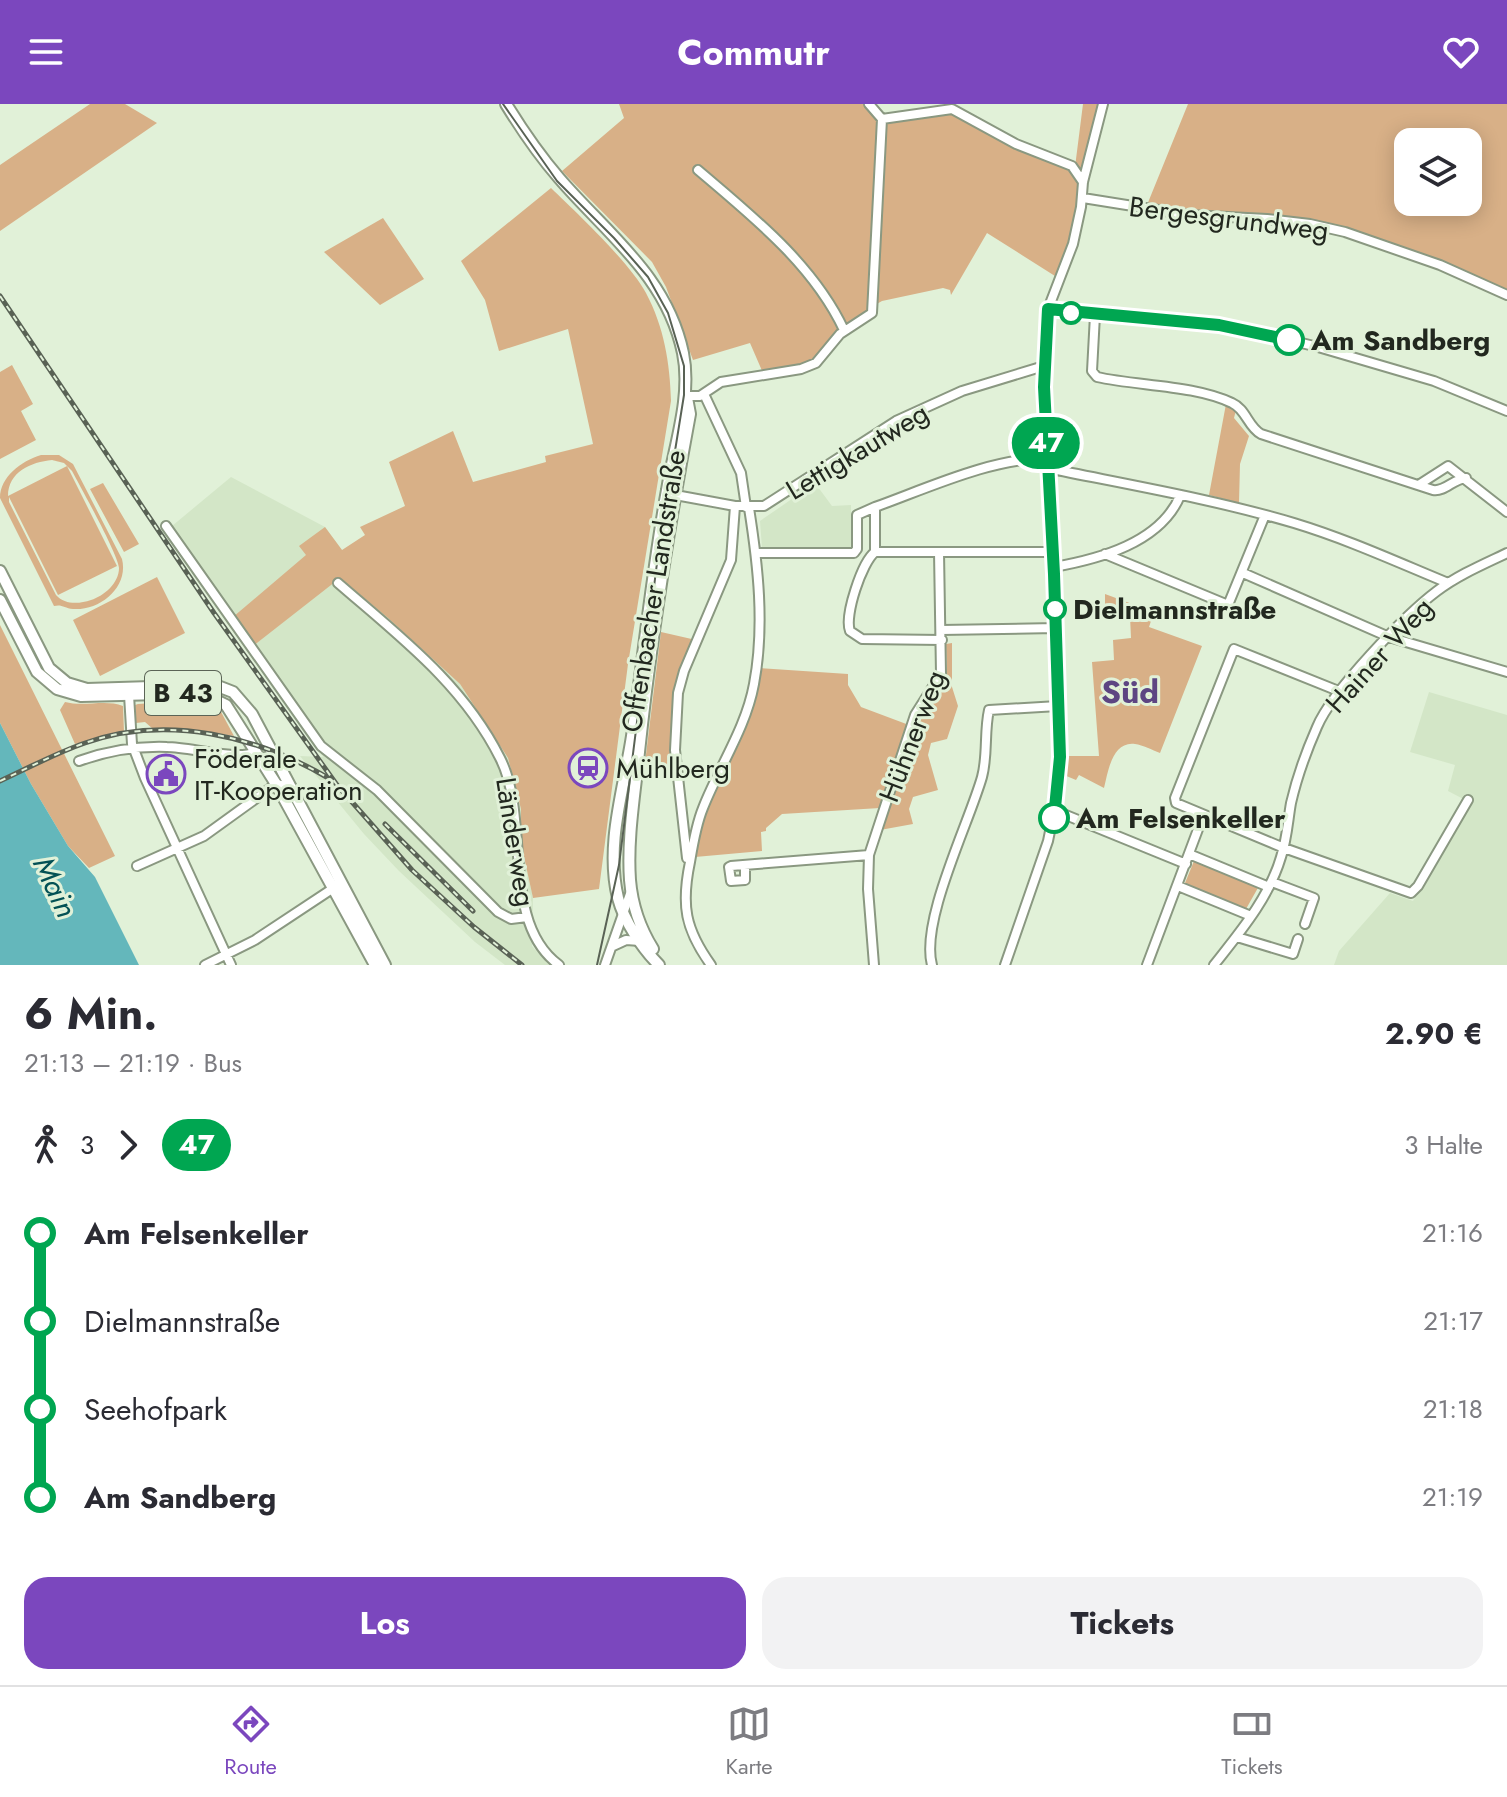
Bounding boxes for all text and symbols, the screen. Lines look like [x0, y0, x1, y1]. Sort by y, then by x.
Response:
text: Commutr [677, 26, 830, 78]
icon: menu [24, 30, 68, 74]
icon: heart [1439, 30, 1483, 74]
map controls [1394, 128, 1482, 216]
button: layers [1394, 128, 1482, 216]
street label: Bergesgrundweg [1127, 186, 1331, 251]
unlabelled marker [1060, 302, 1082, 324]
place label: Am Sandberg [1310, 320, 1490, 361]
marker: Am Sandberg [1274, 325, 1304, 355]
street label: Lettigkautweg [778, 393, 936, 510]
line badge: 47 [1010, 417, 1082, 469]
text: 47 [1028, 422, 1064, 463]
street label: Offenbacher Landstraße [611, 447, 696, 735]
street label: Hainer Weg [1316, 588, 1443, 722]
place label: Dielmannstraße [1073, 589, 1276, 630]
marker: Dielmannstraße [1044, 598, 1066, 620]
street label: Hühnerweg [869, 664, 956, 808]
district label: Süd [1101, 669, 1159, 715]
road number: B 43 [145, 671, 221, 715]
place label: Föderale IT-Kooperation [194, 738, 363, 811]
station icon: Mühlberg [567, 747, 609, 789]
place label: Mühlberg [616, 748, 730, 789]
public building icon: Föderale IT-Kooperation [145, 753, 187, 795]
street label: Länderweg [485, 774, 546, 910]
place label: Am Felsenkeller [1075, 798, 1286, 839]
marker: Am Felsenkeller [1039, 803, 1069, 833]
water label: Main [23, 849, 88, 924]
text: 6 Min. [24, 982, 157, 1046]
text: 2.90 € [1385, 1012, 1483, 1055]
text: 21:13 – 21:19 · Bus [24, 1044, 242, 1082]
icon: walk [24, 1123, 68, 1167]
icon: forward [106, 1123, 150, 1167]
text: 47 [178, 1124, 215, 1165]
text: 3 [80, 1126, 94, 1164]
text: 3 Halte [1404, 1126, 1483, 1164]
text: Am Felsenkeller [84, 1212, 309, 1255]
text: 21:16 [1422, 1214, 1483, 1252]
text: Dielmannstraße [84, 1300, 280, 1343]
text: 21:17 [1423, 1302, 1483, 1340]
text: Seehofpark [84, 1388, 227, 1431]
text: 21:18 [1423, 1390, 1483, 1428]
text: Am Sandberg [84, 1476, 276, 1519]
text: 21:19 [1422, 1478, 1483, 1516]
button: Los [24, 1577, 746, 1669]
button: Tickets [762, 1577, 1483, 1669]
tab: Route [224, 1702, 277, 1782]
tab: Karte [726, 1702, 773, 1782]
tab: Tickets [1221, 1702, 1283, 1782]

